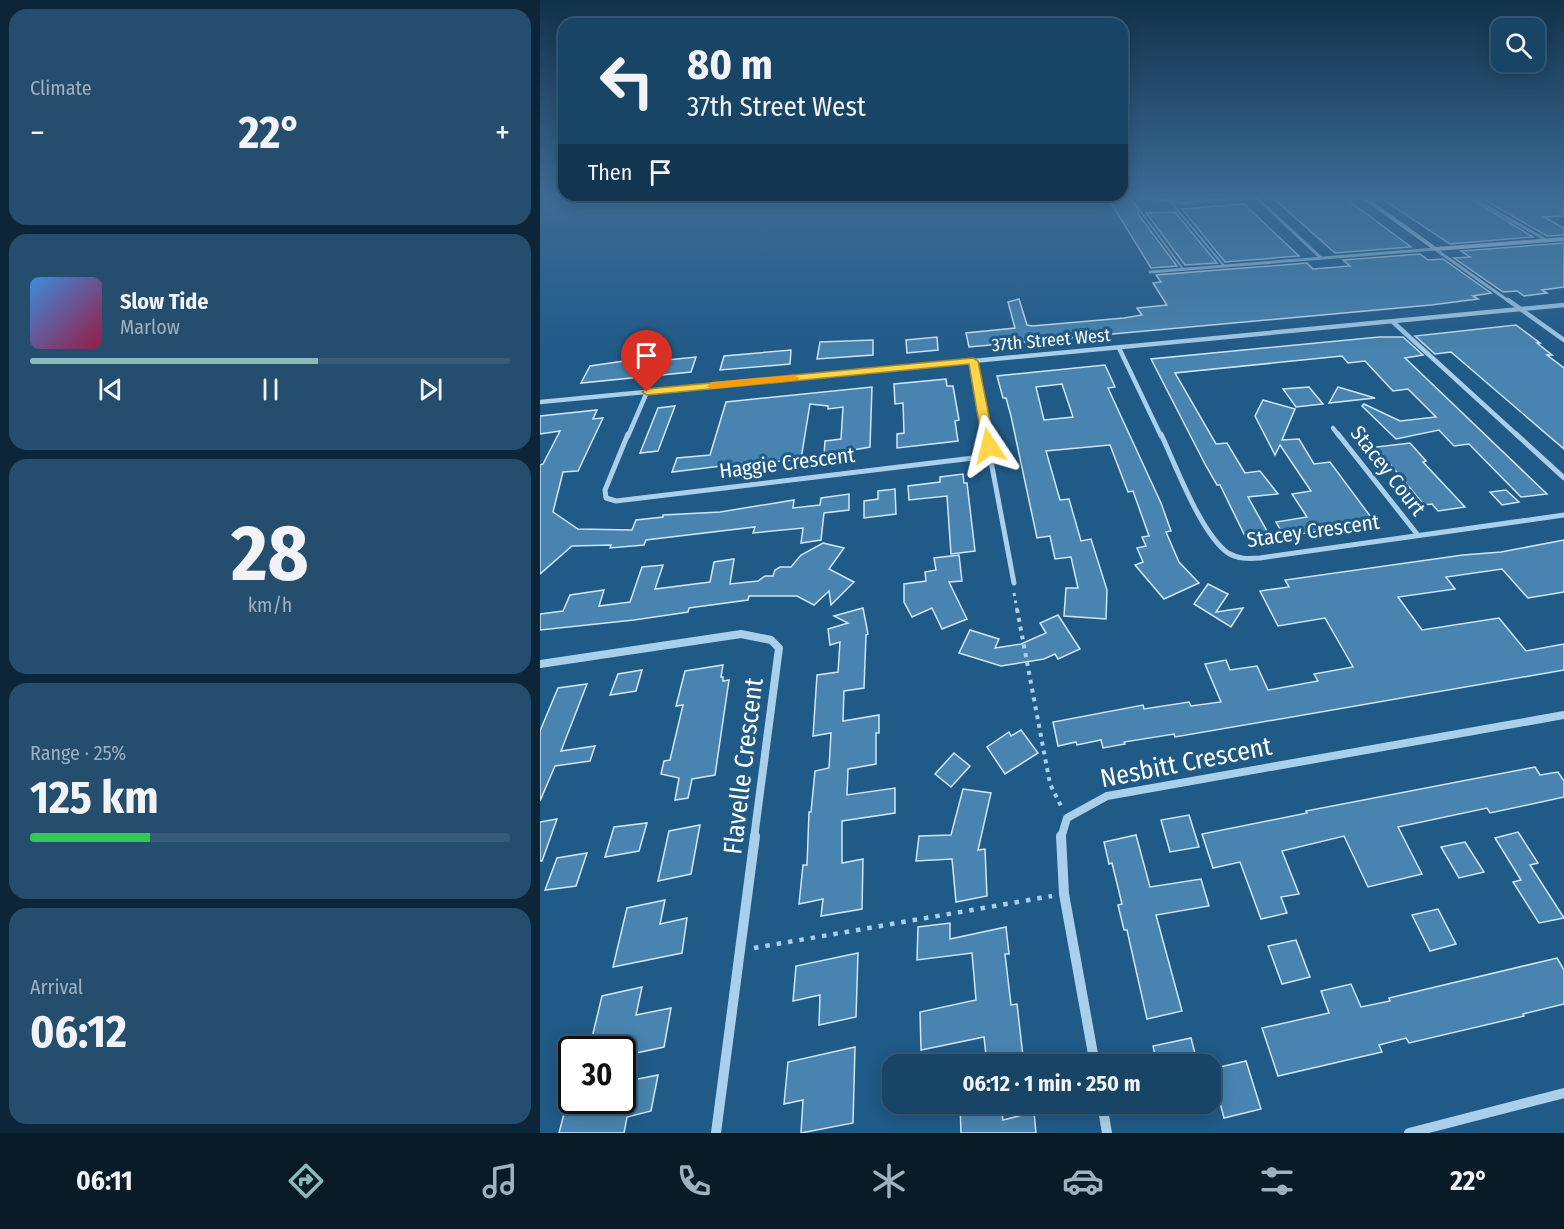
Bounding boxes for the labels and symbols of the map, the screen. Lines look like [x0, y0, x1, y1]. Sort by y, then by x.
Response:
street label: 37th Street West [991, 324, 1111, 356]
pin [621, 330, 672, 392]
position arrow [957, 414, 1021, 478]
street label: Stacey Court [1345, 421, 1431, 521]
street label: Haggie Crescent [718, 442, 856, 484]
street label: Stacey Crescent [1245, 509, 1381, 553]
street label: Flavelle Crescent [717, 675, 770, 856]
street label: Nesbitt Crescent [1098, 731, 1275, 794]
speed limit sign: 30 [558, 1036, 636, 1114]

